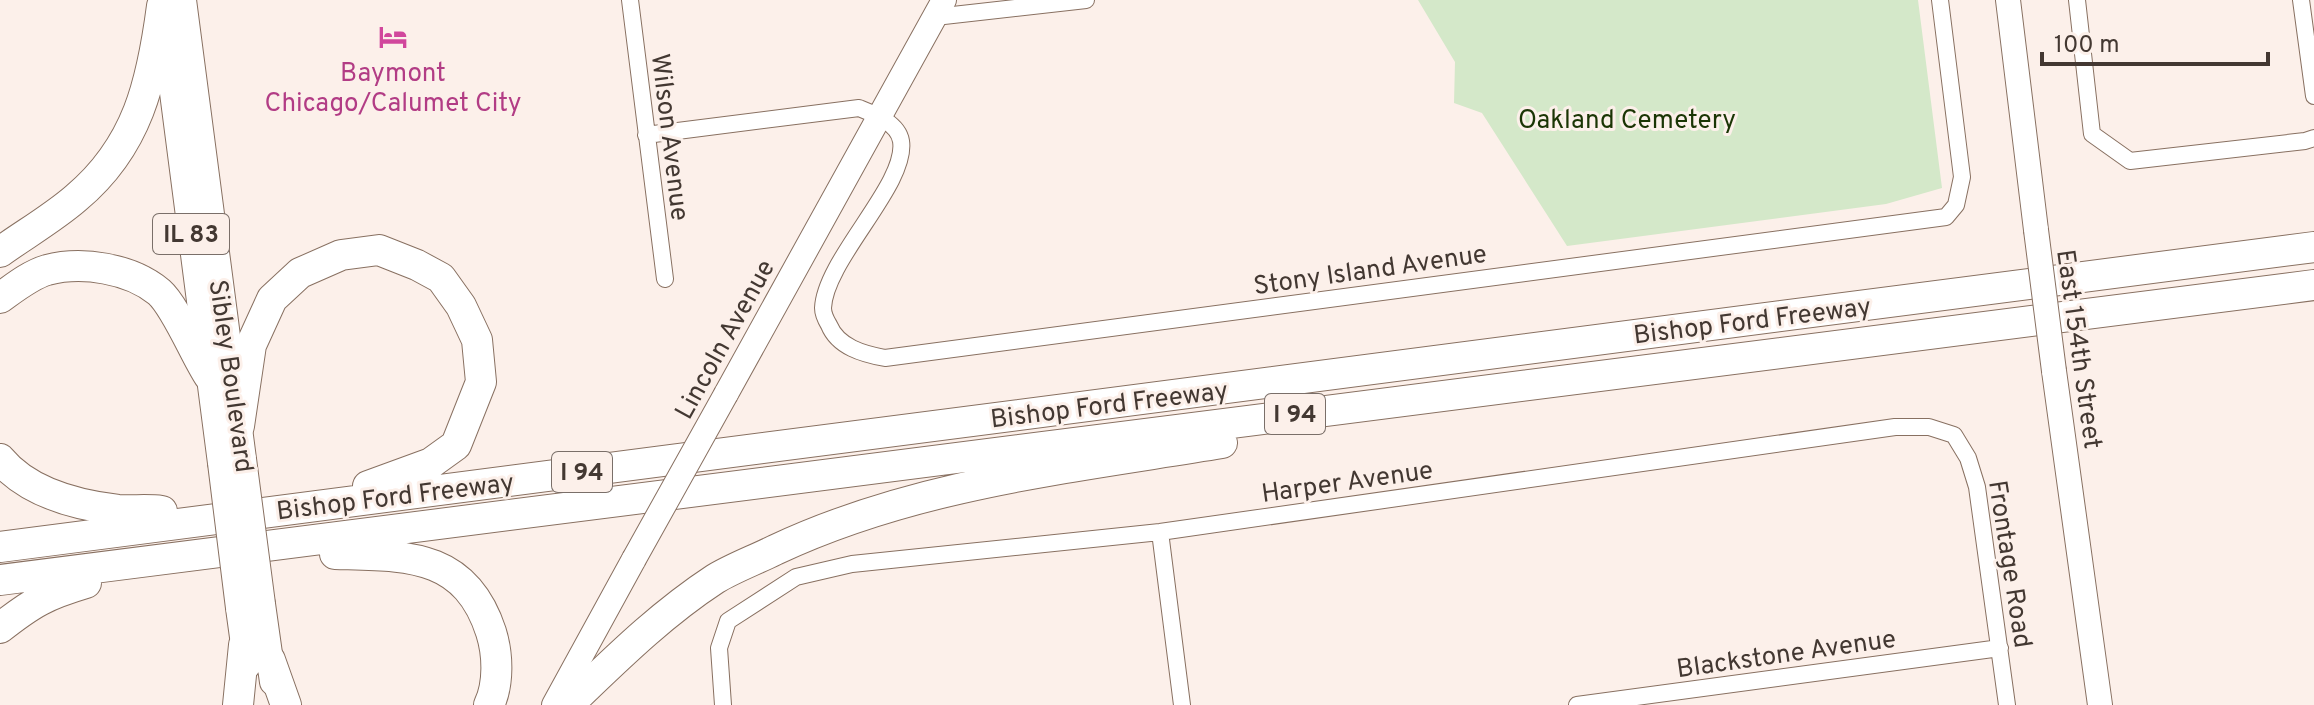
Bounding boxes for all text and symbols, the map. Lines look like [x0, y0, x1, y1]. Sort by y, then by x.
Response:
scale bar [2042, 16, 2268, 66]
hotel icon: Baymont Chicago/Calumet City [378, 22, 408, 52]
text: 100 m [2054, 31, 2120, 61]
street label: Wilson Avenue [642, 52, 695, 223]
place label: Baymont Chicago/Calumet City [265, 58, 521, 121]
park label: Oakland Cemetery [1518, 105, 1736, 138]
road number: IL 83 [153, 214, 229, 254]
street label: Stony Island Avenue [1252, 239, 1489, 304]
street label: East 154th Street [2047, 247, 2108, 451]
street label: Lincoln Avenue [669, 255, 784, 426]
street label: Sibley Boulevard [200, 278, 259, 475]
street label: Bishop Ford Freeway [1632, 292, 1873, 353]
street label: Bishop Ford Freeway [989, 376, 1230, 437]
road number: I 94 [1265, 394, 1325, 434]
road number: I 94 [552, 452, 612, 492]
street label: Harper Avenue [1259, 455, 1435, 512]
street label: Bishop Ford Freeway [275, 468, 516, 529]
street label: Frontage Road [1979, 478, 2038, 651]
street label: Blackstone Avenue [1675, 624, 1898, 687]

